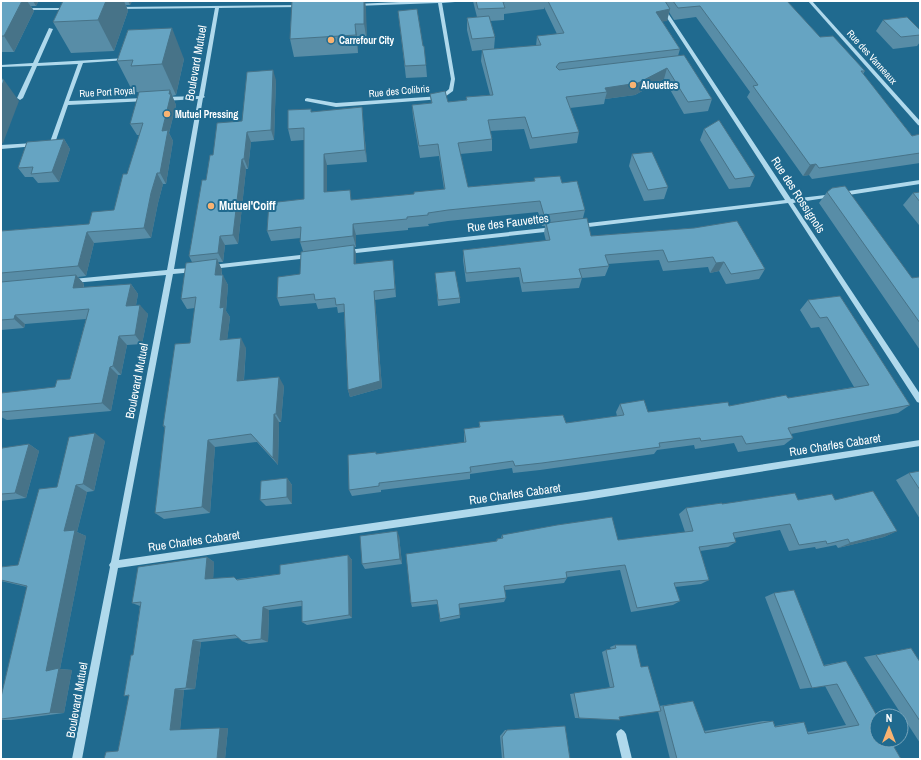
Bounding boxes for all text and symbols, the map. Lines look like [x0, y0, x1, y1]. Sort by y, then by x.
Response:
street label: Boulevard Mutuel [181, 24, 211, 102]
street label: Rue des Vanneaux [844, 27, 901, 88]
place label: Carrefour City [339, 34, 395, 47]
marker: Carrefour City [326, 35, 336, 45]
place label: Alouettes [641, 79, 679, 92]
marker: Alouettes [628, 80, 638, 90]
street label: Rue des Colibris [368, 82, 430, 100]
street label: Rue Port Royal [79, 84, 135, 100]
place label: Mutuel Pressing [175, 108, 238, 121]
marker: Mutuel Pressing [162, 109, 172, 119]
street label: Rue des Rossignols [767, 154, 829, 236]
place label: Mutuel'Coiff [219, 198, 276, 214]
marker: Mutuel'Coiff [206, 201, 216, 211]
street label: Rue des Fauvettes [466, 210, 550, 236]
street label: Boulevard Mutuel [122, 342, 152, 420]
street label: Rue Charles Cabaret [788, 430, 882, 460]
street label: Rue Charles Cabaret [468, 480, 562, 508]
street label: Rue Charles Cabaret [147, 527, 241, 555]
street label: Boulevard Mutuel [62, 661, 92, 739]
north arrow [869, 708, 909, 748]
text: N [886, 711, 892, 725]

